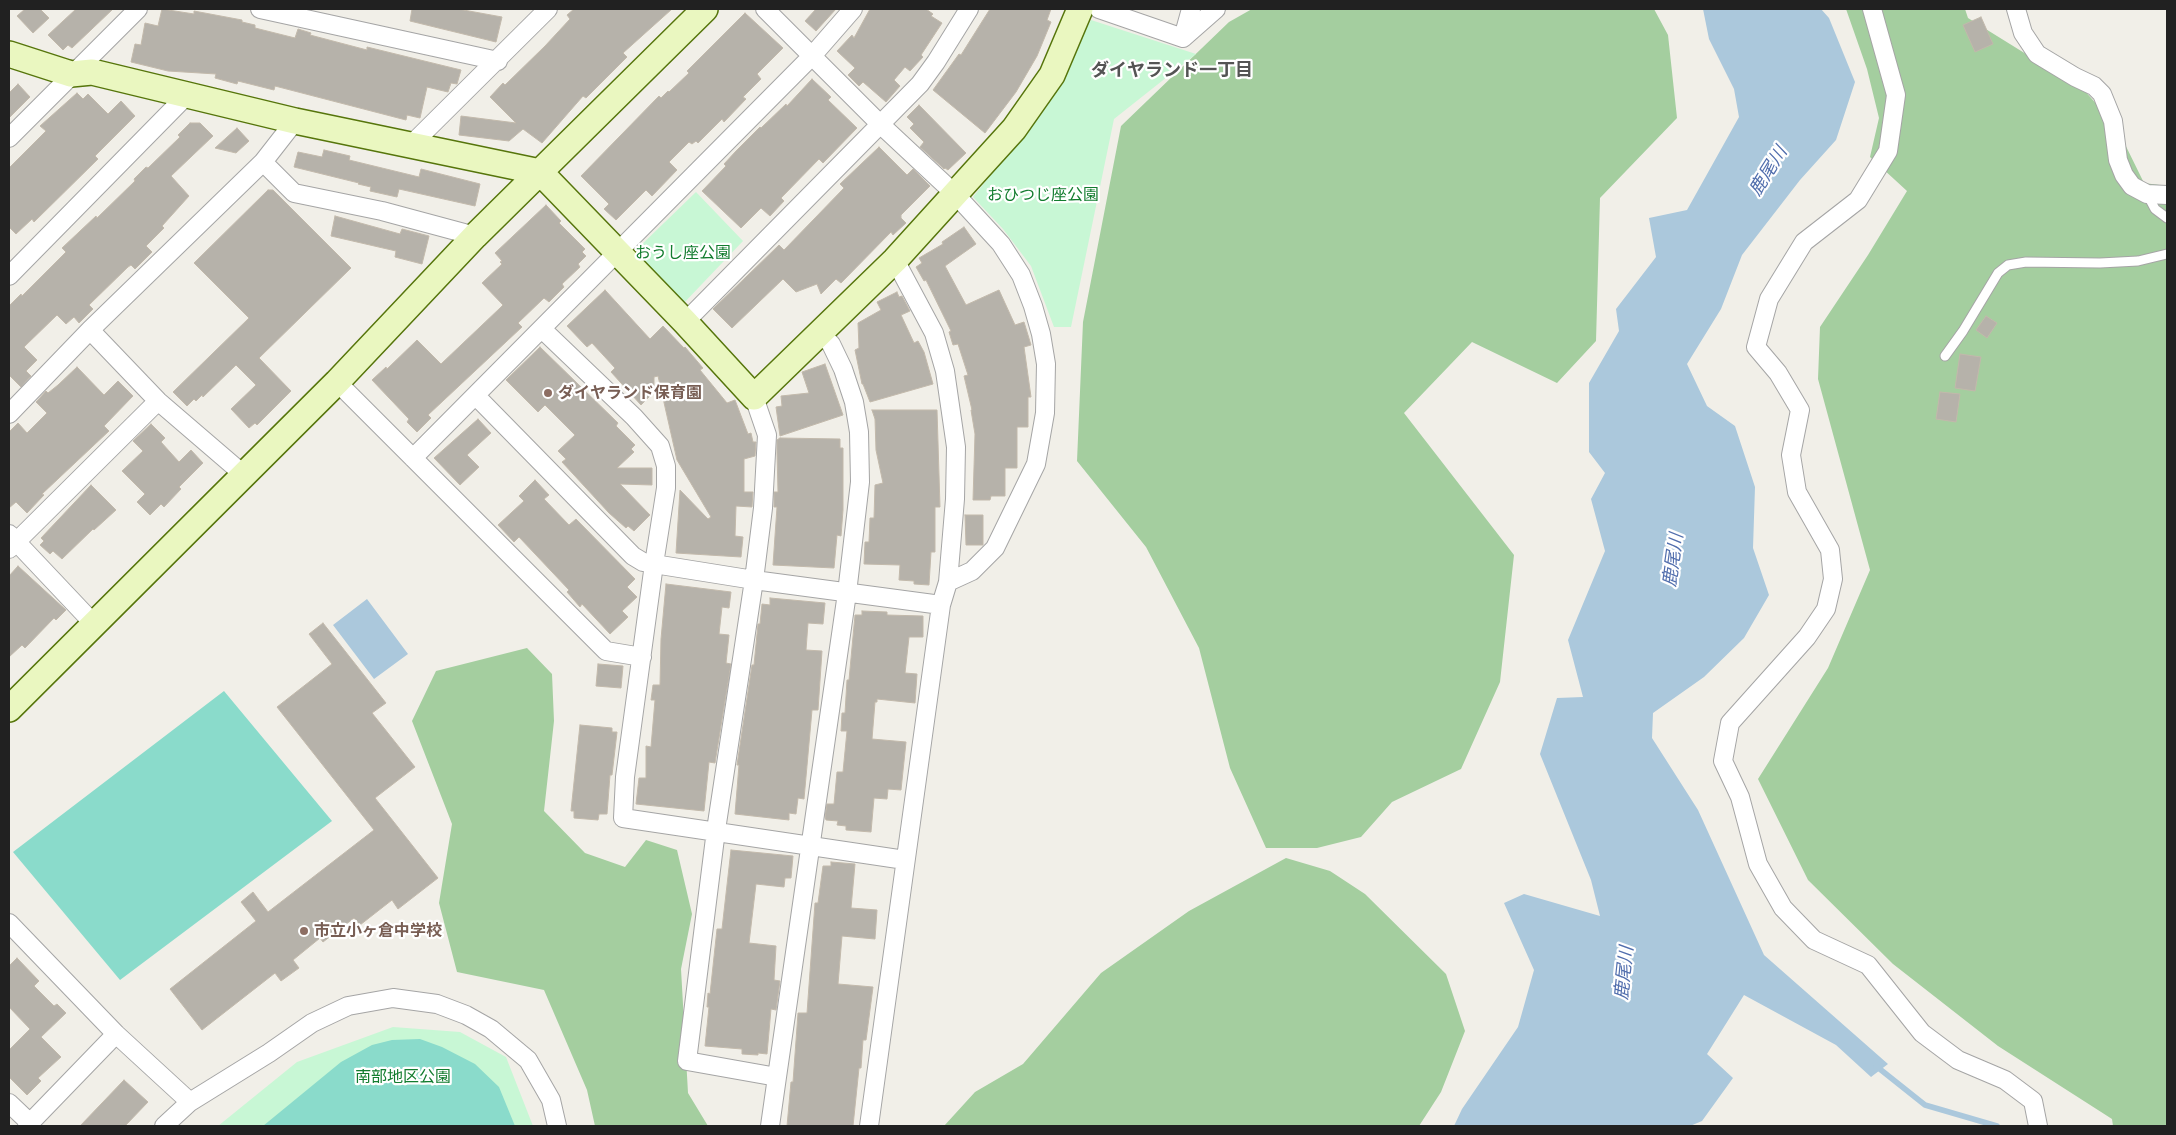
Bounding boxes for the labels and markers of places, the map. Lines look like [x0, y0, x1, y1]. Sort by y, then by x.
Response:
place label: ダイヤランド保育園 [558, 383, 702, 403]
marker: ダイヤランド保育園 [542, 387, 554, 399]
place label: 市立小ヶ倉中学校 [314, 921, 442, 941]
marker: 市立小ヶ倉中学校 [298, 925, 310, 937]

